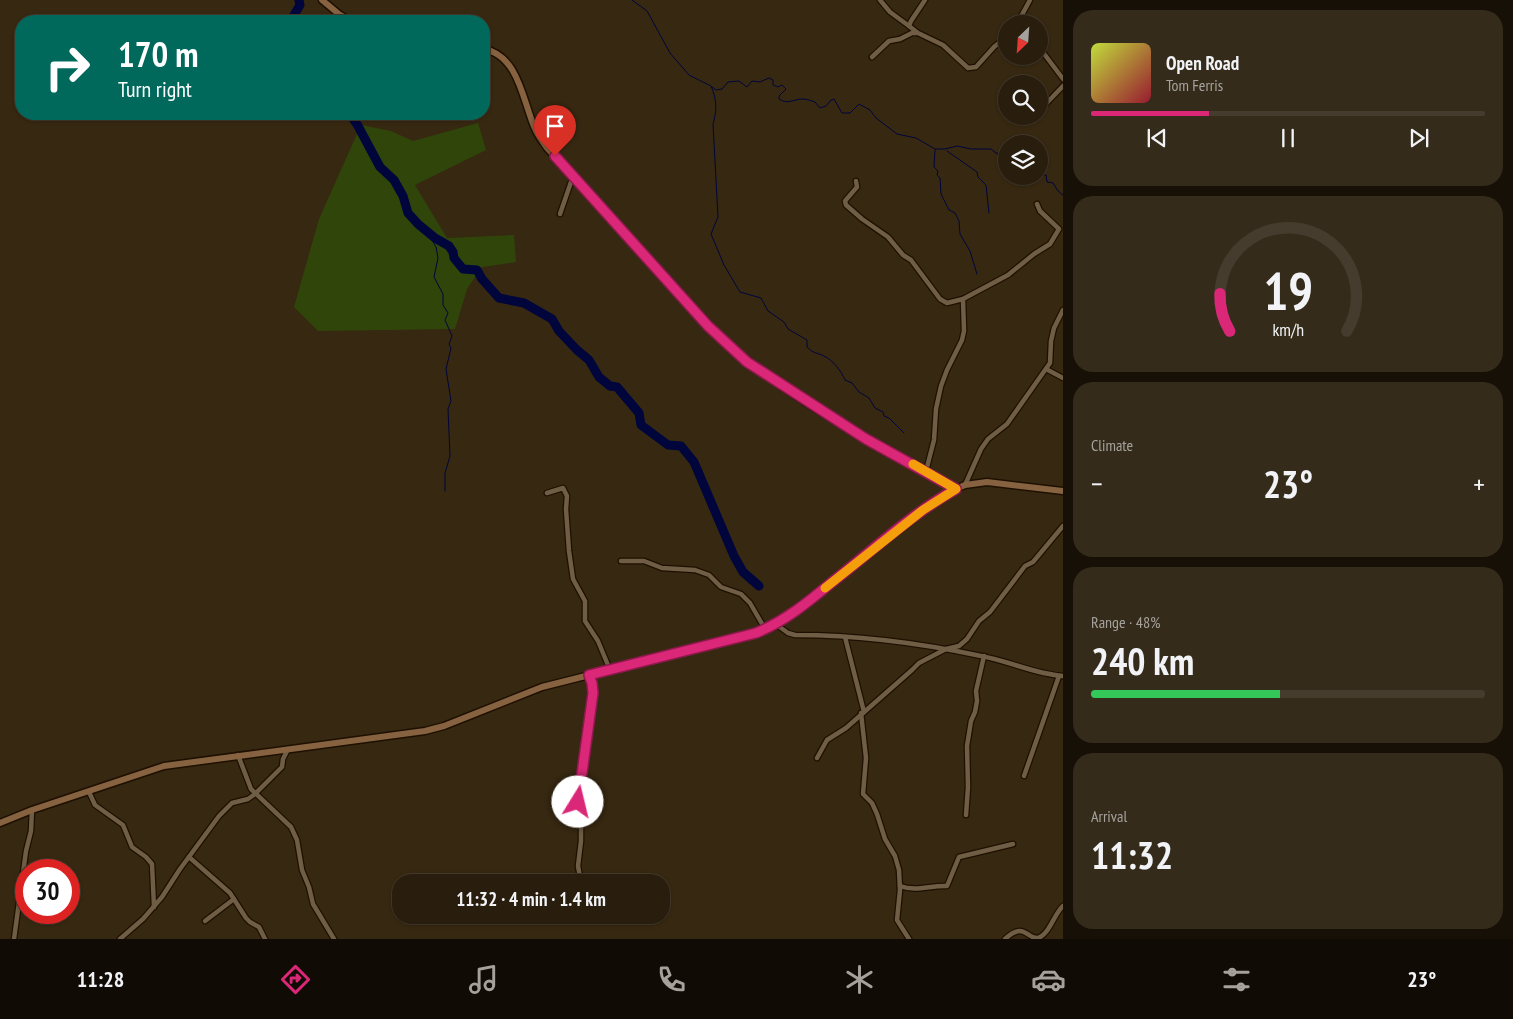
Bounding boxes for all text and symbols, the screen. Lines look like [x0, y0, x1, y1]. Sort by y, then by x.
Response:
north arrow [998, 15, 1048, 65]
map controls [998, 15, 1048, 185]
text: 170 m [118, 31, 199, 77]
icon: right [35, 35, 100, 100]
text: Open Road [1166, 51, 1239, 75]
text: Turn right [118, 75, 192, 103]
button: search [998, 75, 1048, 125]
text: Tom Ferris [1166, 75, 1223, 95]
pin [534, 105, 576, 156]
icon: arrive [541, 112, 569, 140]
icon: previous [1143, 124, 1171, 152]
icon: pause [1274, 124, 1302, 152]
icon: next [1405, 124, 1433, 152]
button: layers [998, 135, 1048, 185]
text: 19 [1263, 257, 1313, 324]
text: km/h [1272, 318, 1304, 341]
text: Climate [1091, 435, 1133, 455]
text: 23° [1263, 459, 1313, 508]
text: − [1091, 465, 1103, 502]
text: + [1473, 465, 1485, 502]
text: Range · 48% [1091, 612, 1160, 632]
text: 240 km [1091, 636, 1194, 685]
position arrow [551, 775, 603, 827]
text: Arrival [1091, 806, 1127, 826]
text: 11:32 [1091, 830, 1173, 879]
speed limit sign: 30 [15, 859, 80, 924]
text: 11:32 · 4 min · 1.4 km [456, 887, 606, 911]
icon: directions [278, 962, 313, 997]
icon: music [466, 962, 501, 997]
icon: phone [654, 962, 689, 997]
icon: climate [842, 962, 877, 997]
icon: car [1031, 962, 1066, 997]
icon: filters [1219, 962, 1254, 997]
text: 11:28 [77, 965, 124, 993]
text: 23° [1407, 965, 1436, 993]

